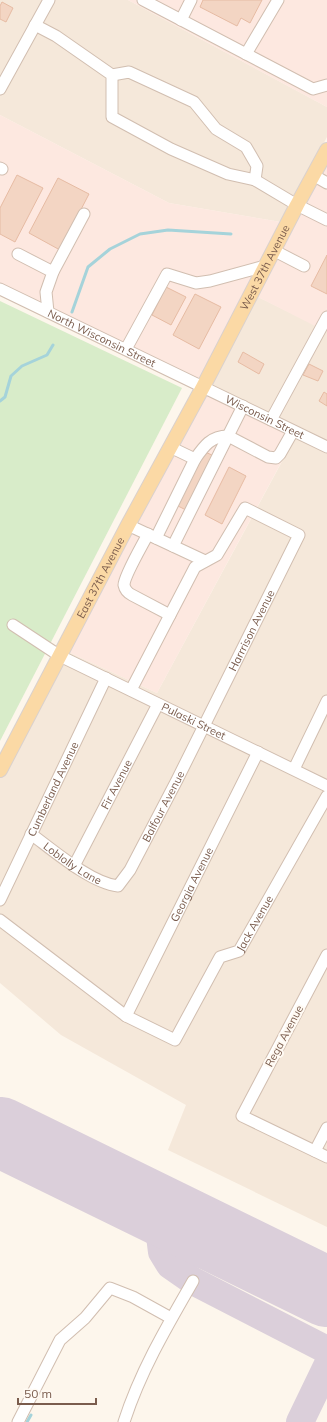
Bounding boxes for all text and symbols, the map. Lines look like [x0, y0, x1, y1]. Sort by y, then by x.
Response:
street label: West 37th Avenue [237, 222, 293, 313]
street label: North Wisconsin Street [45, 306, 158, 370]
street label: Wisconsin Street [223, 392, 307, 442]
street label: East 37th Avenue [73, 535, 128, 621]
street label: Harrrison Avenue [225, 587, 278, 673]
street label: Pulaski Street [159, 700, 228, 743]
street label: Cumberland Avenue [24, 739, 82, 839]
street label: Fir Avenue [98, 757, 135, 812]
street label: Balfour Avenue [139, 769, 187, 844]
street label: Loblolly Lane [41, 839, 104, 888]
street label: Georgia Avenue [167, 845, 216, 924]
street label: Jack Avenue [233, 893, 276, 954]
street label: Rega Avenue [262, 1003, 306, 1069]
scale bar [18, 1380, 96, 1406]
text: 50 m [24, 1386, 52, 1401]

